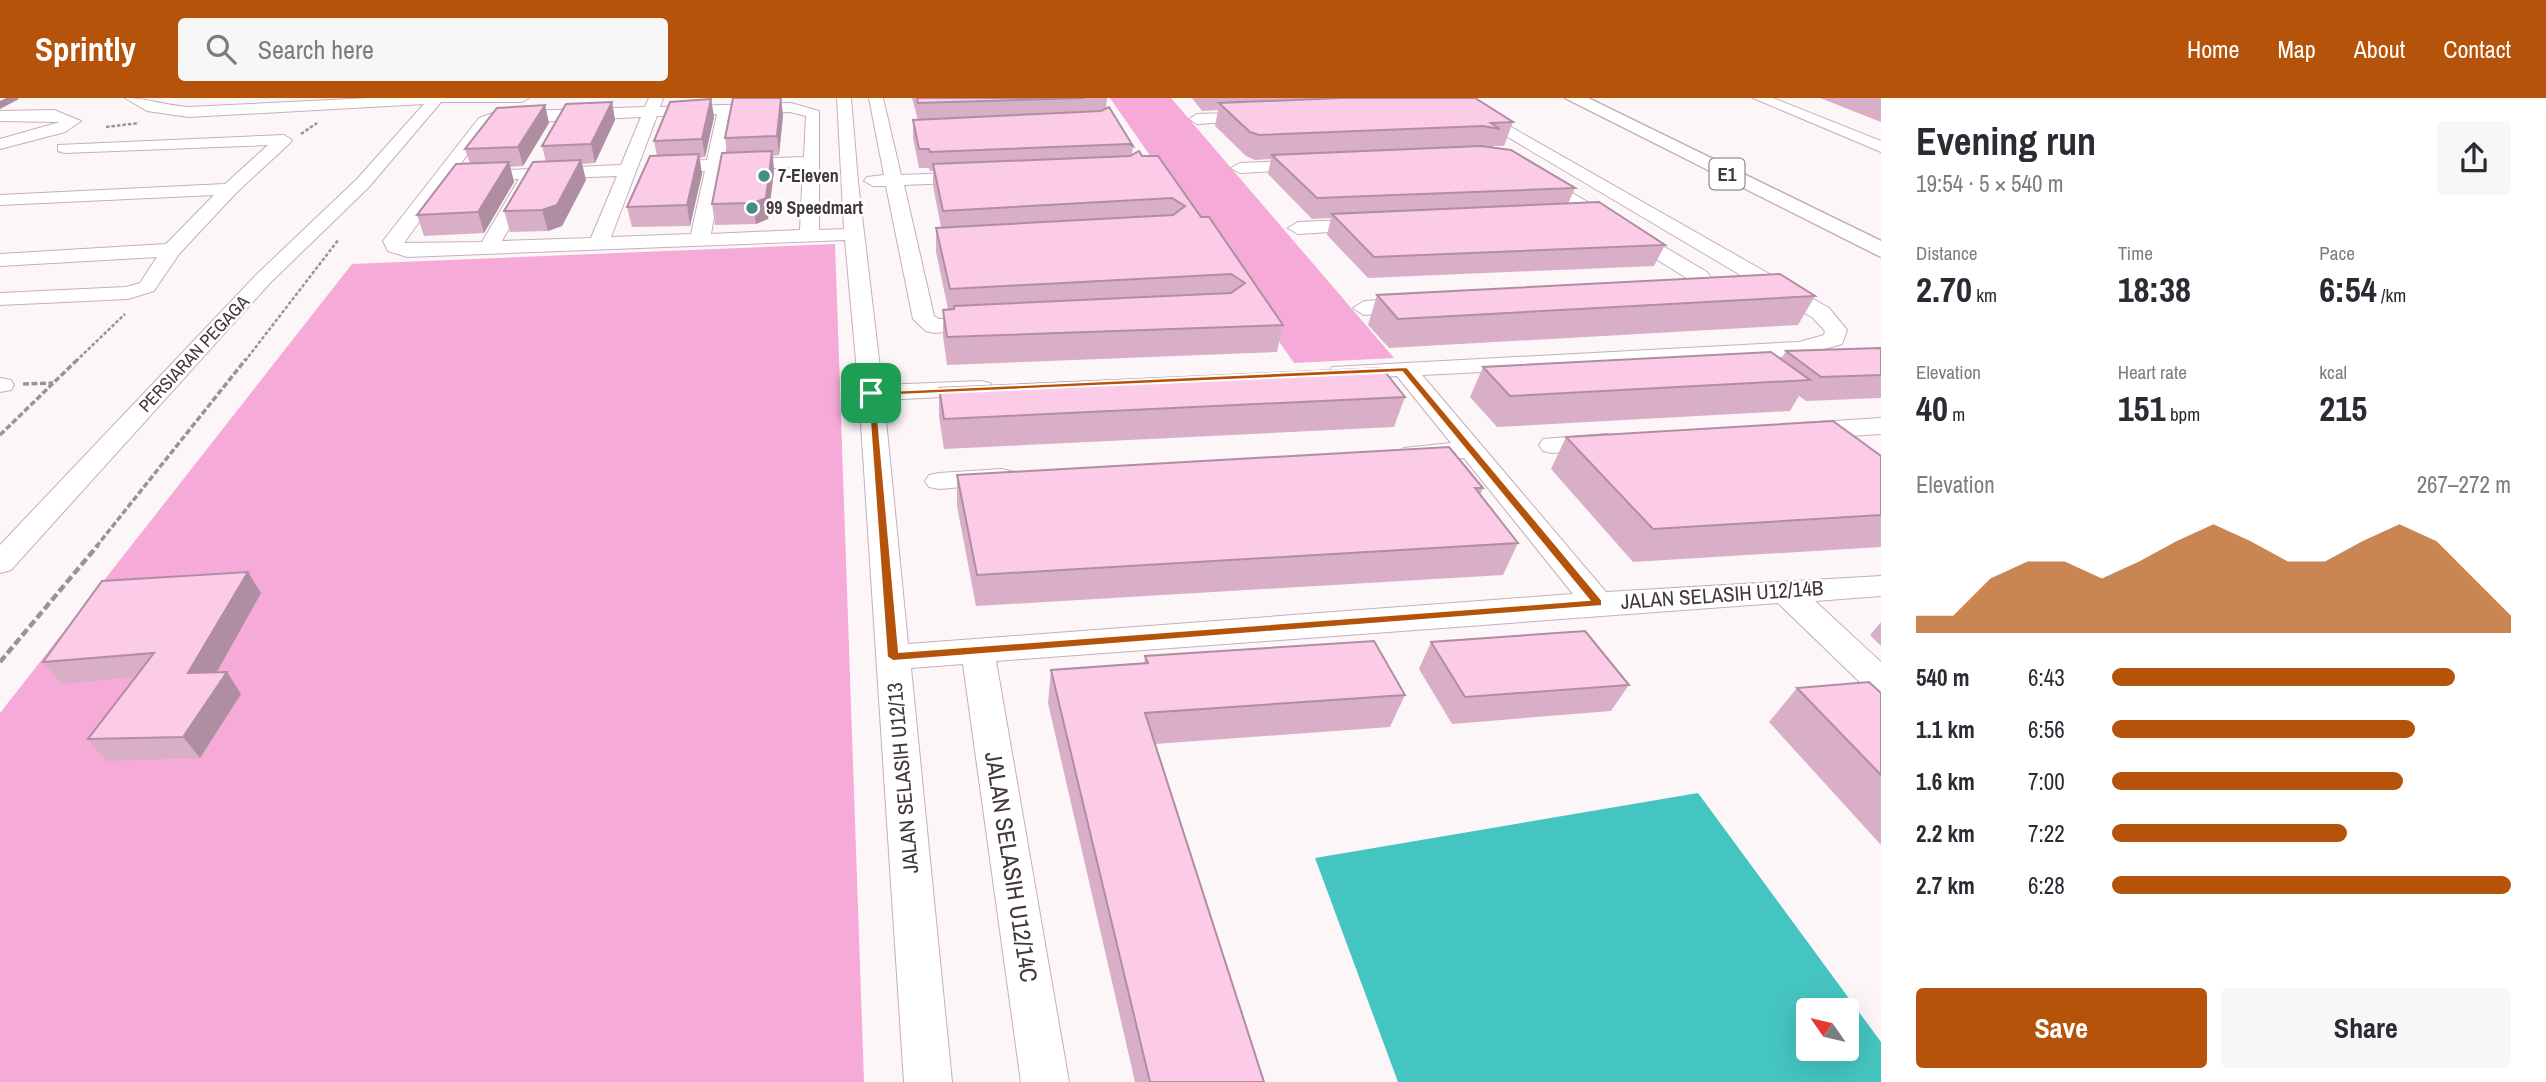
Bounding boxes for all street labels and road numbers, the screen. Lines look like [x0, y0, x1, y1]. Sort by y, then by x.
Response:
road number: E1 [1710, 158, 1744, 190]
street label: PERSIARAN PEGAGA [133, 290, 255, 418]
street label: JALAN SELASIH U12/14B [1620, 573, 1824, 616]
street label: JALAN SELASIH U12/13 [880, 681, 925, 875]
street label: JALAN SELASIH U12/14C [978, 749, 1046, 984]

